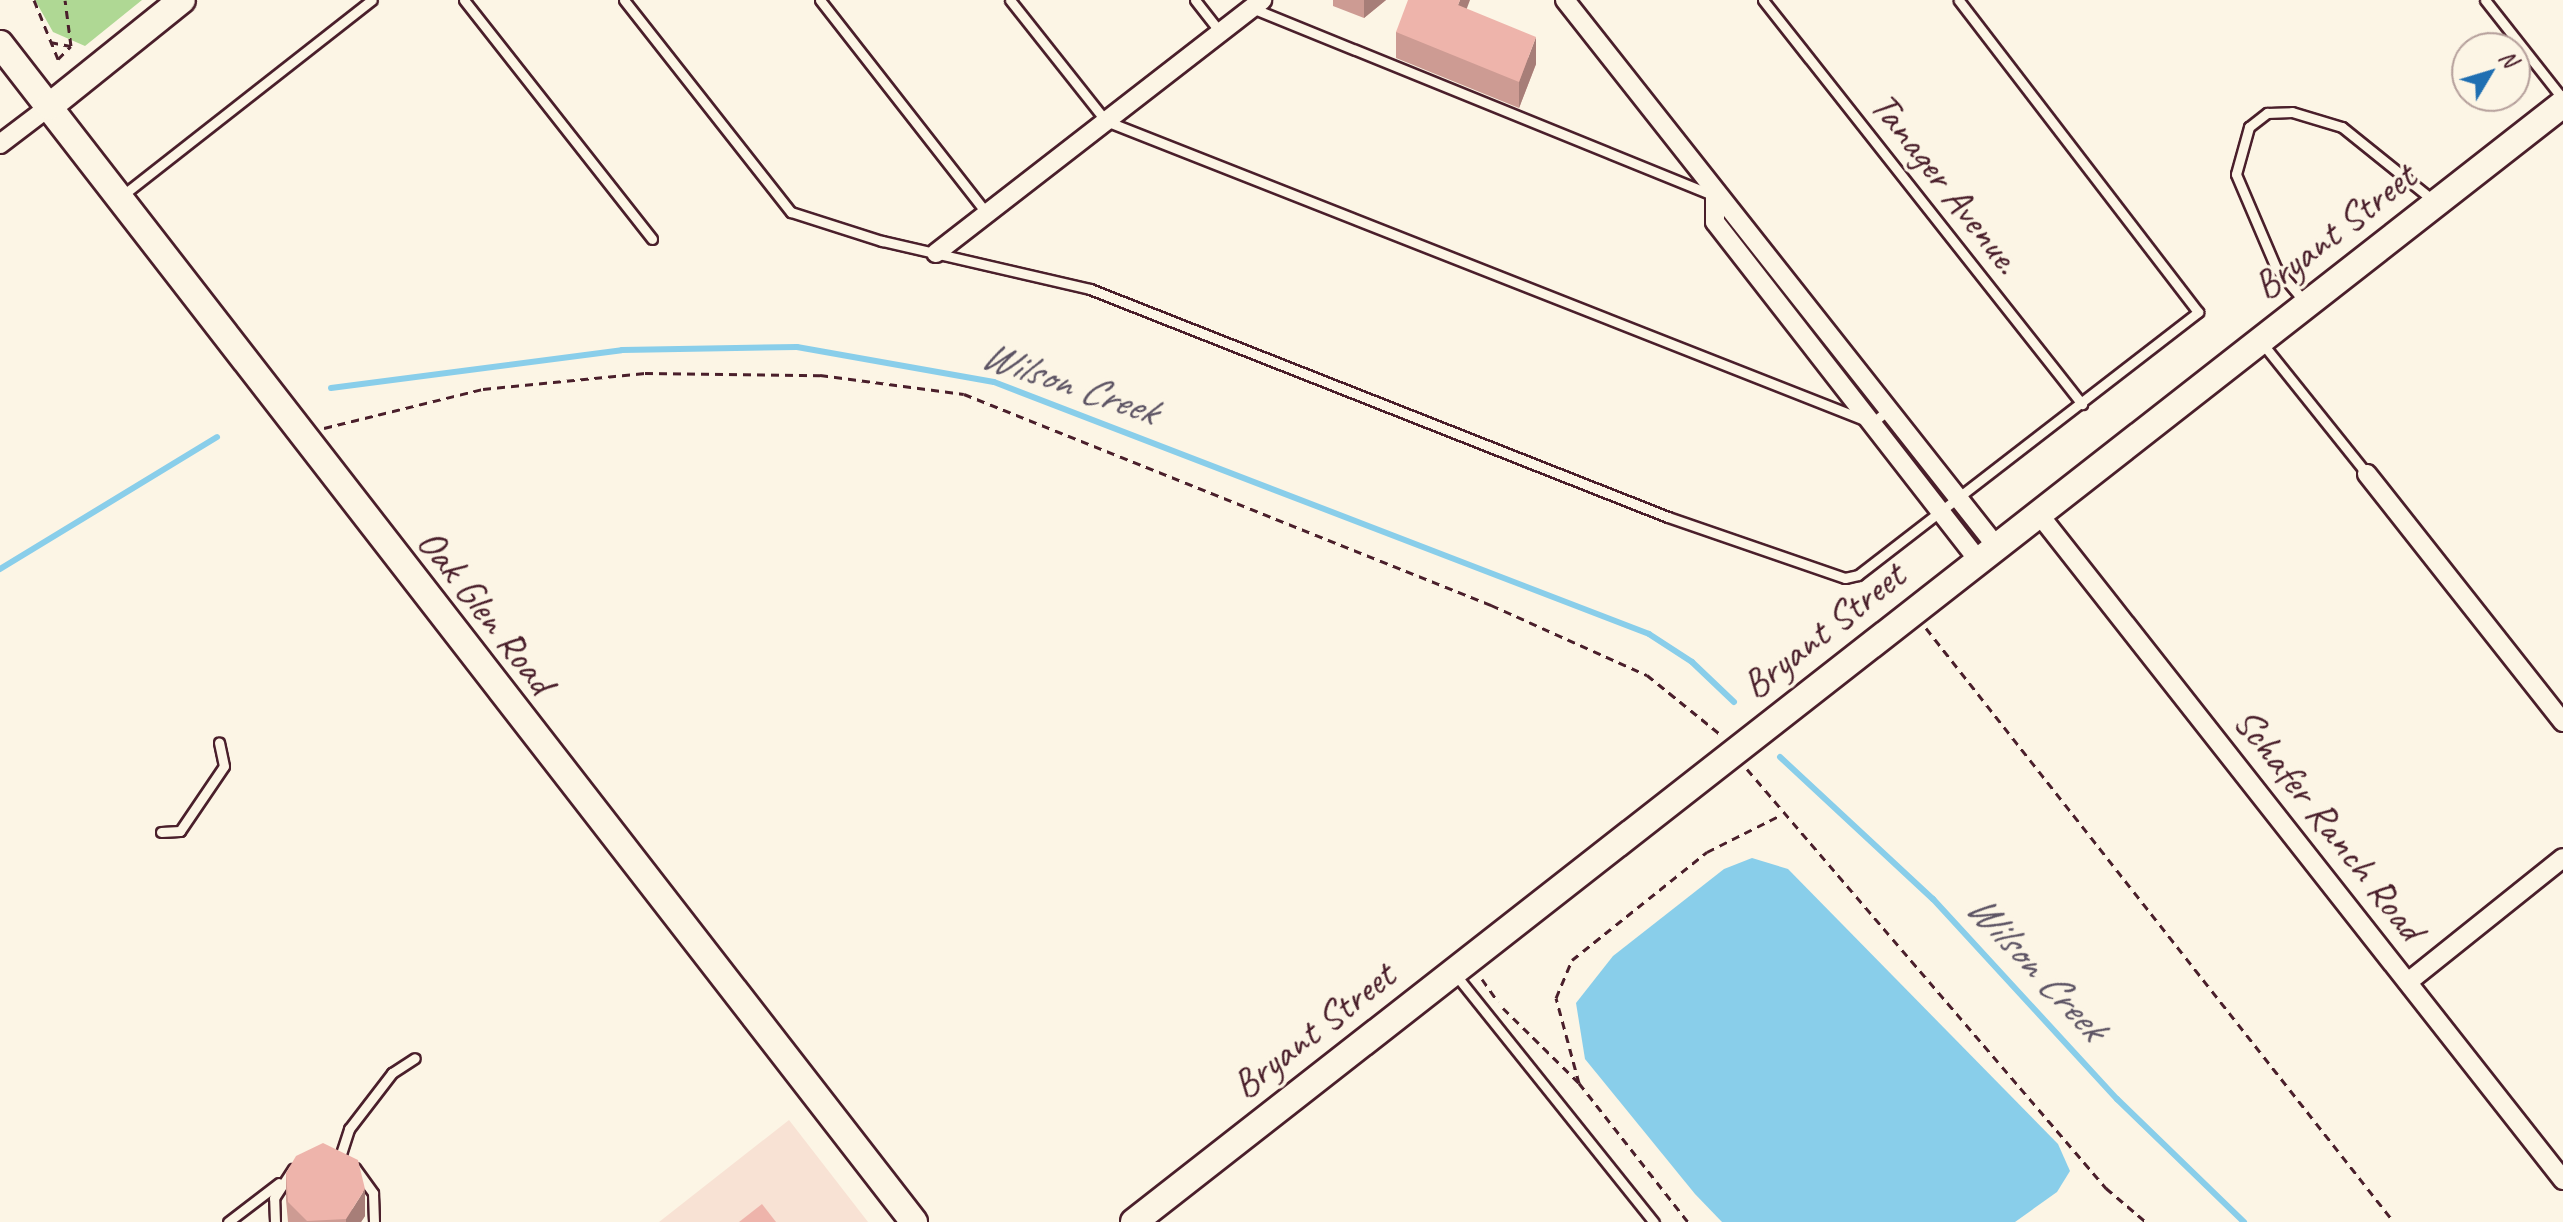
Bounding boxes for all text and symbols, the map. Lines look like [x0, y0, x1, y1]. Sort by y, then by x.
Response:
north arrow [2451, 32, 2531, 112]
text: N [2493, 44, 2524, 72]
street label: Tanager Avenue. [1860, 83, 2032, 283]
street label: Bryant Street [2243, 152, 2425, 310]
water label: Wilson Creek [975, 330, 1163, 436]
street label: Oak Glen Road [407, 519, 565, 703]
street label: Bryant Street [1732, 551, 1914, 709]
street label: Schafer Ranch Road [2223, 698, 2435, 950]
water label: Wilson Creek [1955, 883, 2117, 1051]
street label: Bryant Street [1222, 951, 1404, 1109]

